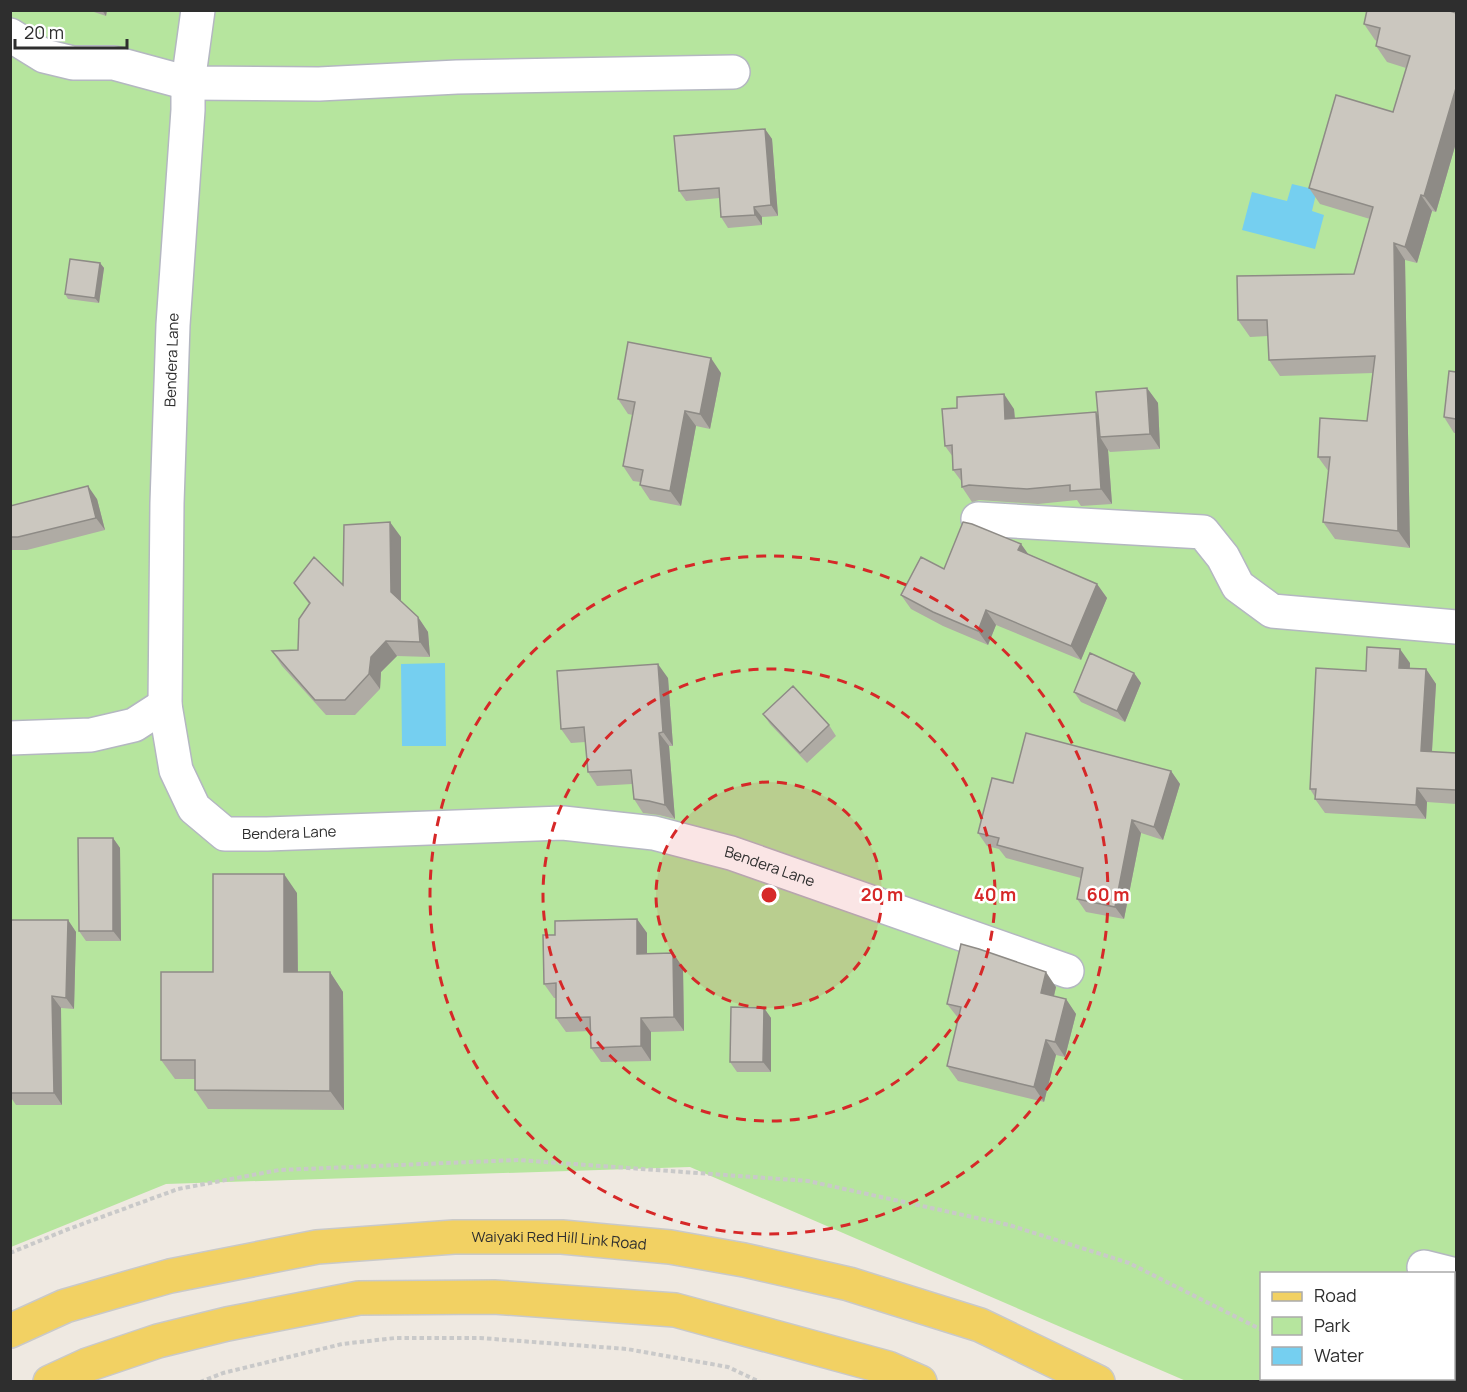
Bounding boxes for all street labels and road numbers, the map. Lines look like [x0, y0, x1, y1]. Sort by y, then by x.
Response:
street label: Bendera Lane [159, 312, 184, 407]
street label: Bendera Lane [242, 820, 337, 844]
street label: Bendera Lane [722, 841, 818, 892]
street label: Waiyaki Red Hill Link Road [472, 1226, 647, 1255]

